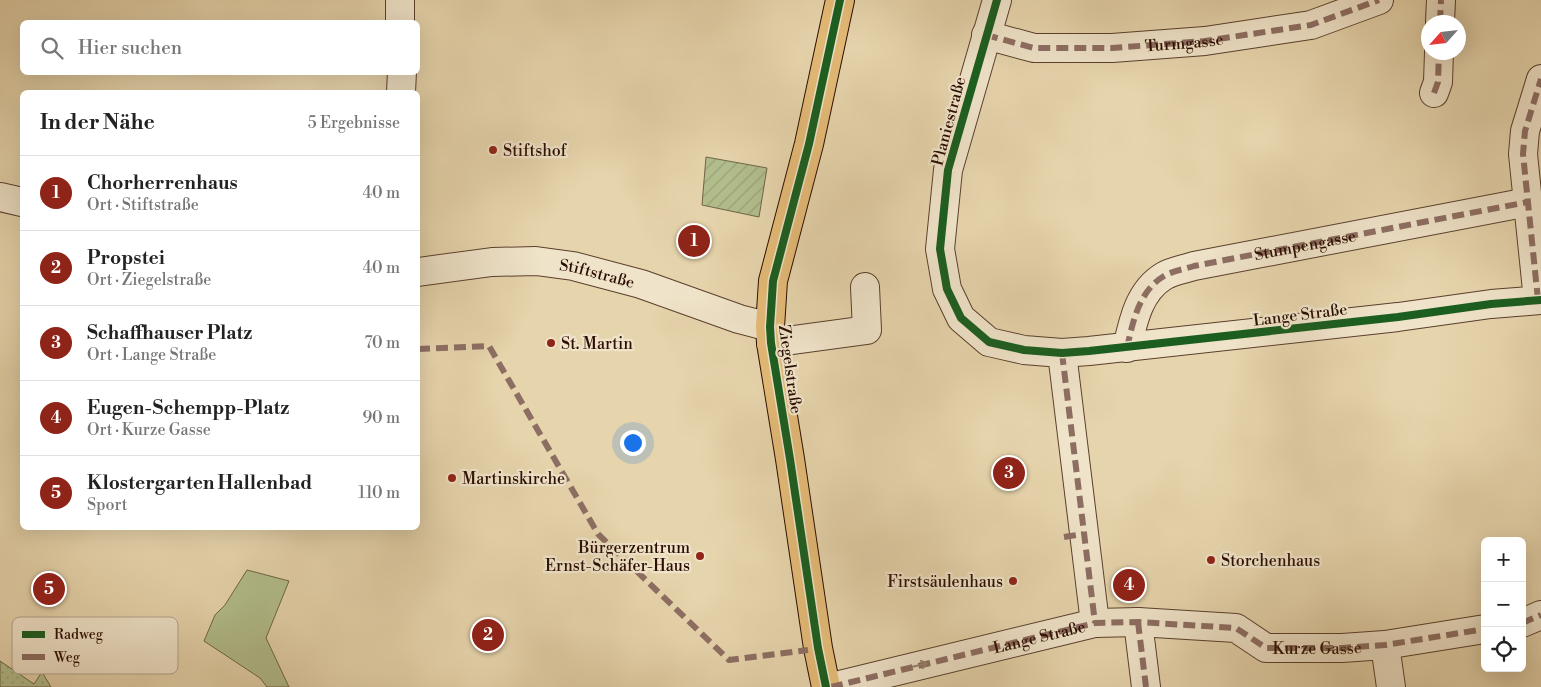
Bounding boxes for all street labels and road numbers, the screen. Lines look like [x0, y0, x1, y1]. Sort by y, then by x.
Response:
street label: Turmgasse [1144, 29, 1225, 57]
street label: Planiestraße [927, 74, 970, 168]
street label: Stumpengasse [1252, 226, 1358, 265]
street label: Stiftstraße [558, 255, 637, 293]
street label: Lange Straße [1252, 299, 1348, 331]
street label: Ziegelstraße [774, 323, 806, 415]
street label: Lange Straße [991, 617, 1088, 658]
street label: Kurze Gasse [1273, 638, 1362, 659]

